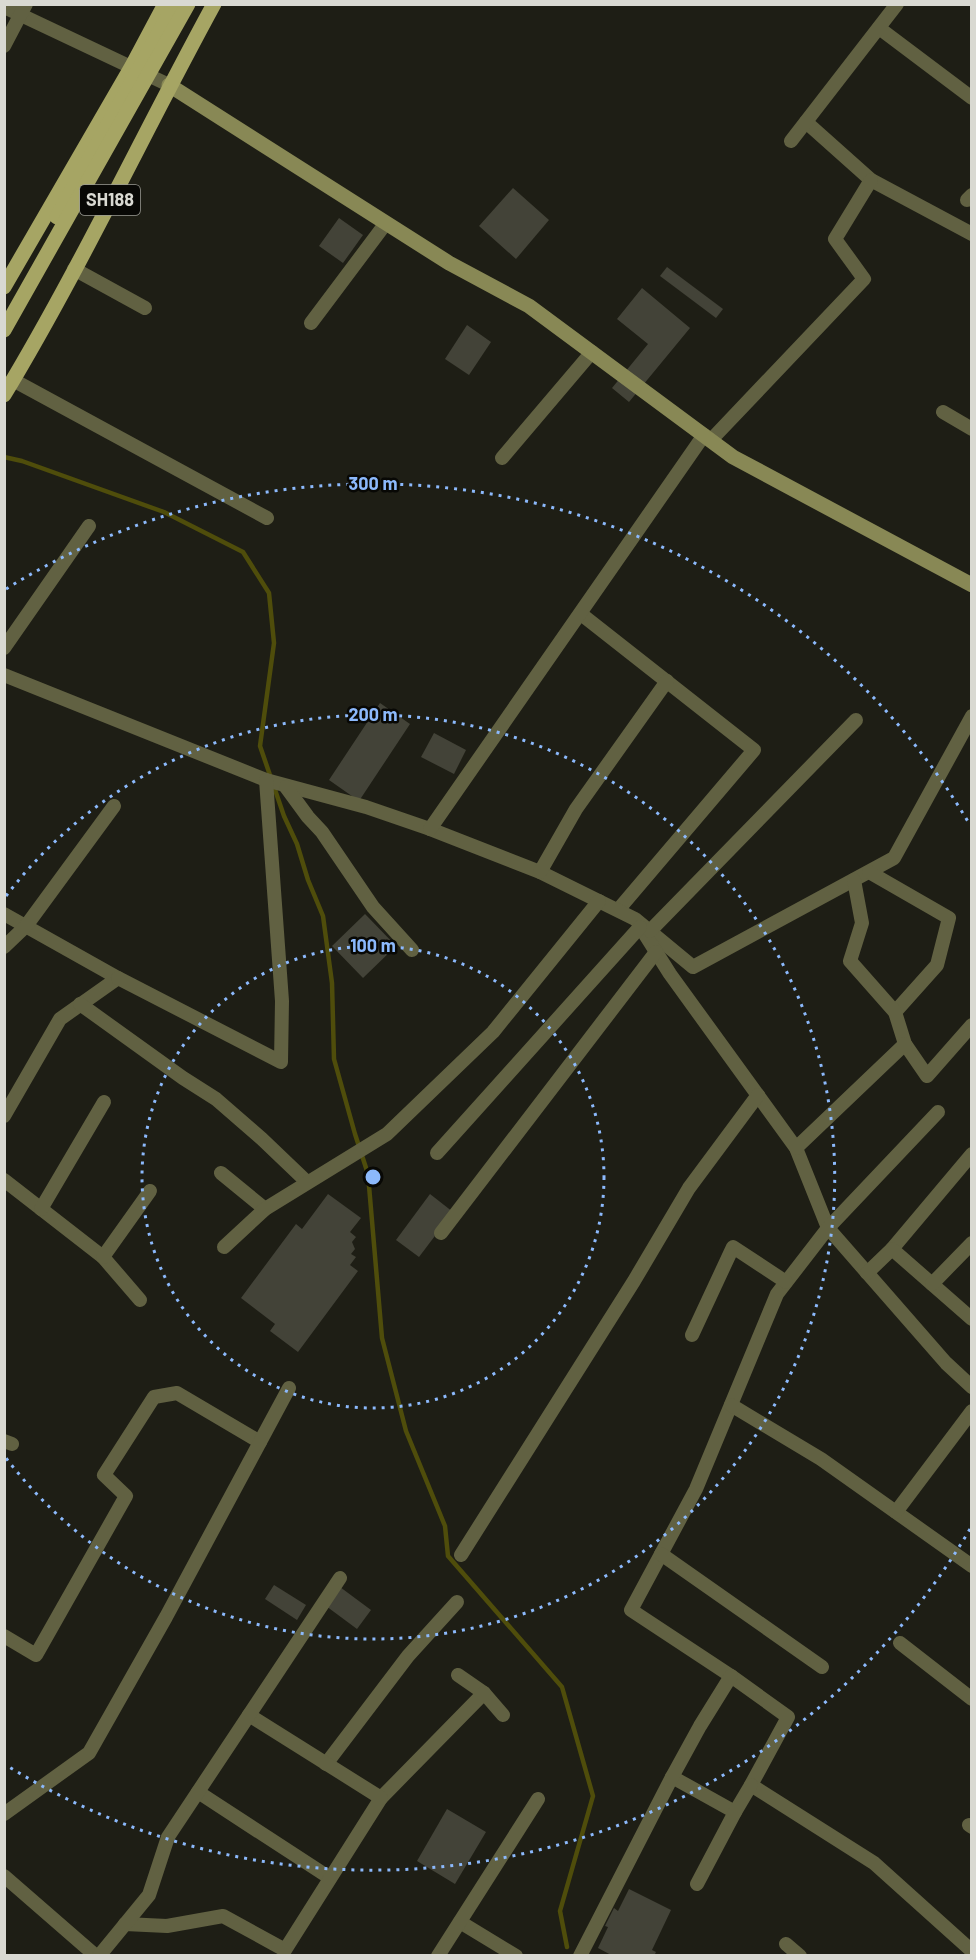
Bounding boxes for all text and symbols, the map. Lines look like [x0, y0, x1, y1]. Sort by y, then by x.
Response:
road number: SH188 [80, 185, 140, 215]
text: 300 m [349, 472, 397, 494]
text: 200 m [348, 703, 398, 725]
text: 100 m [350, 934, 396, 956]
centre of rings [363, 1167, 383, 1187]

